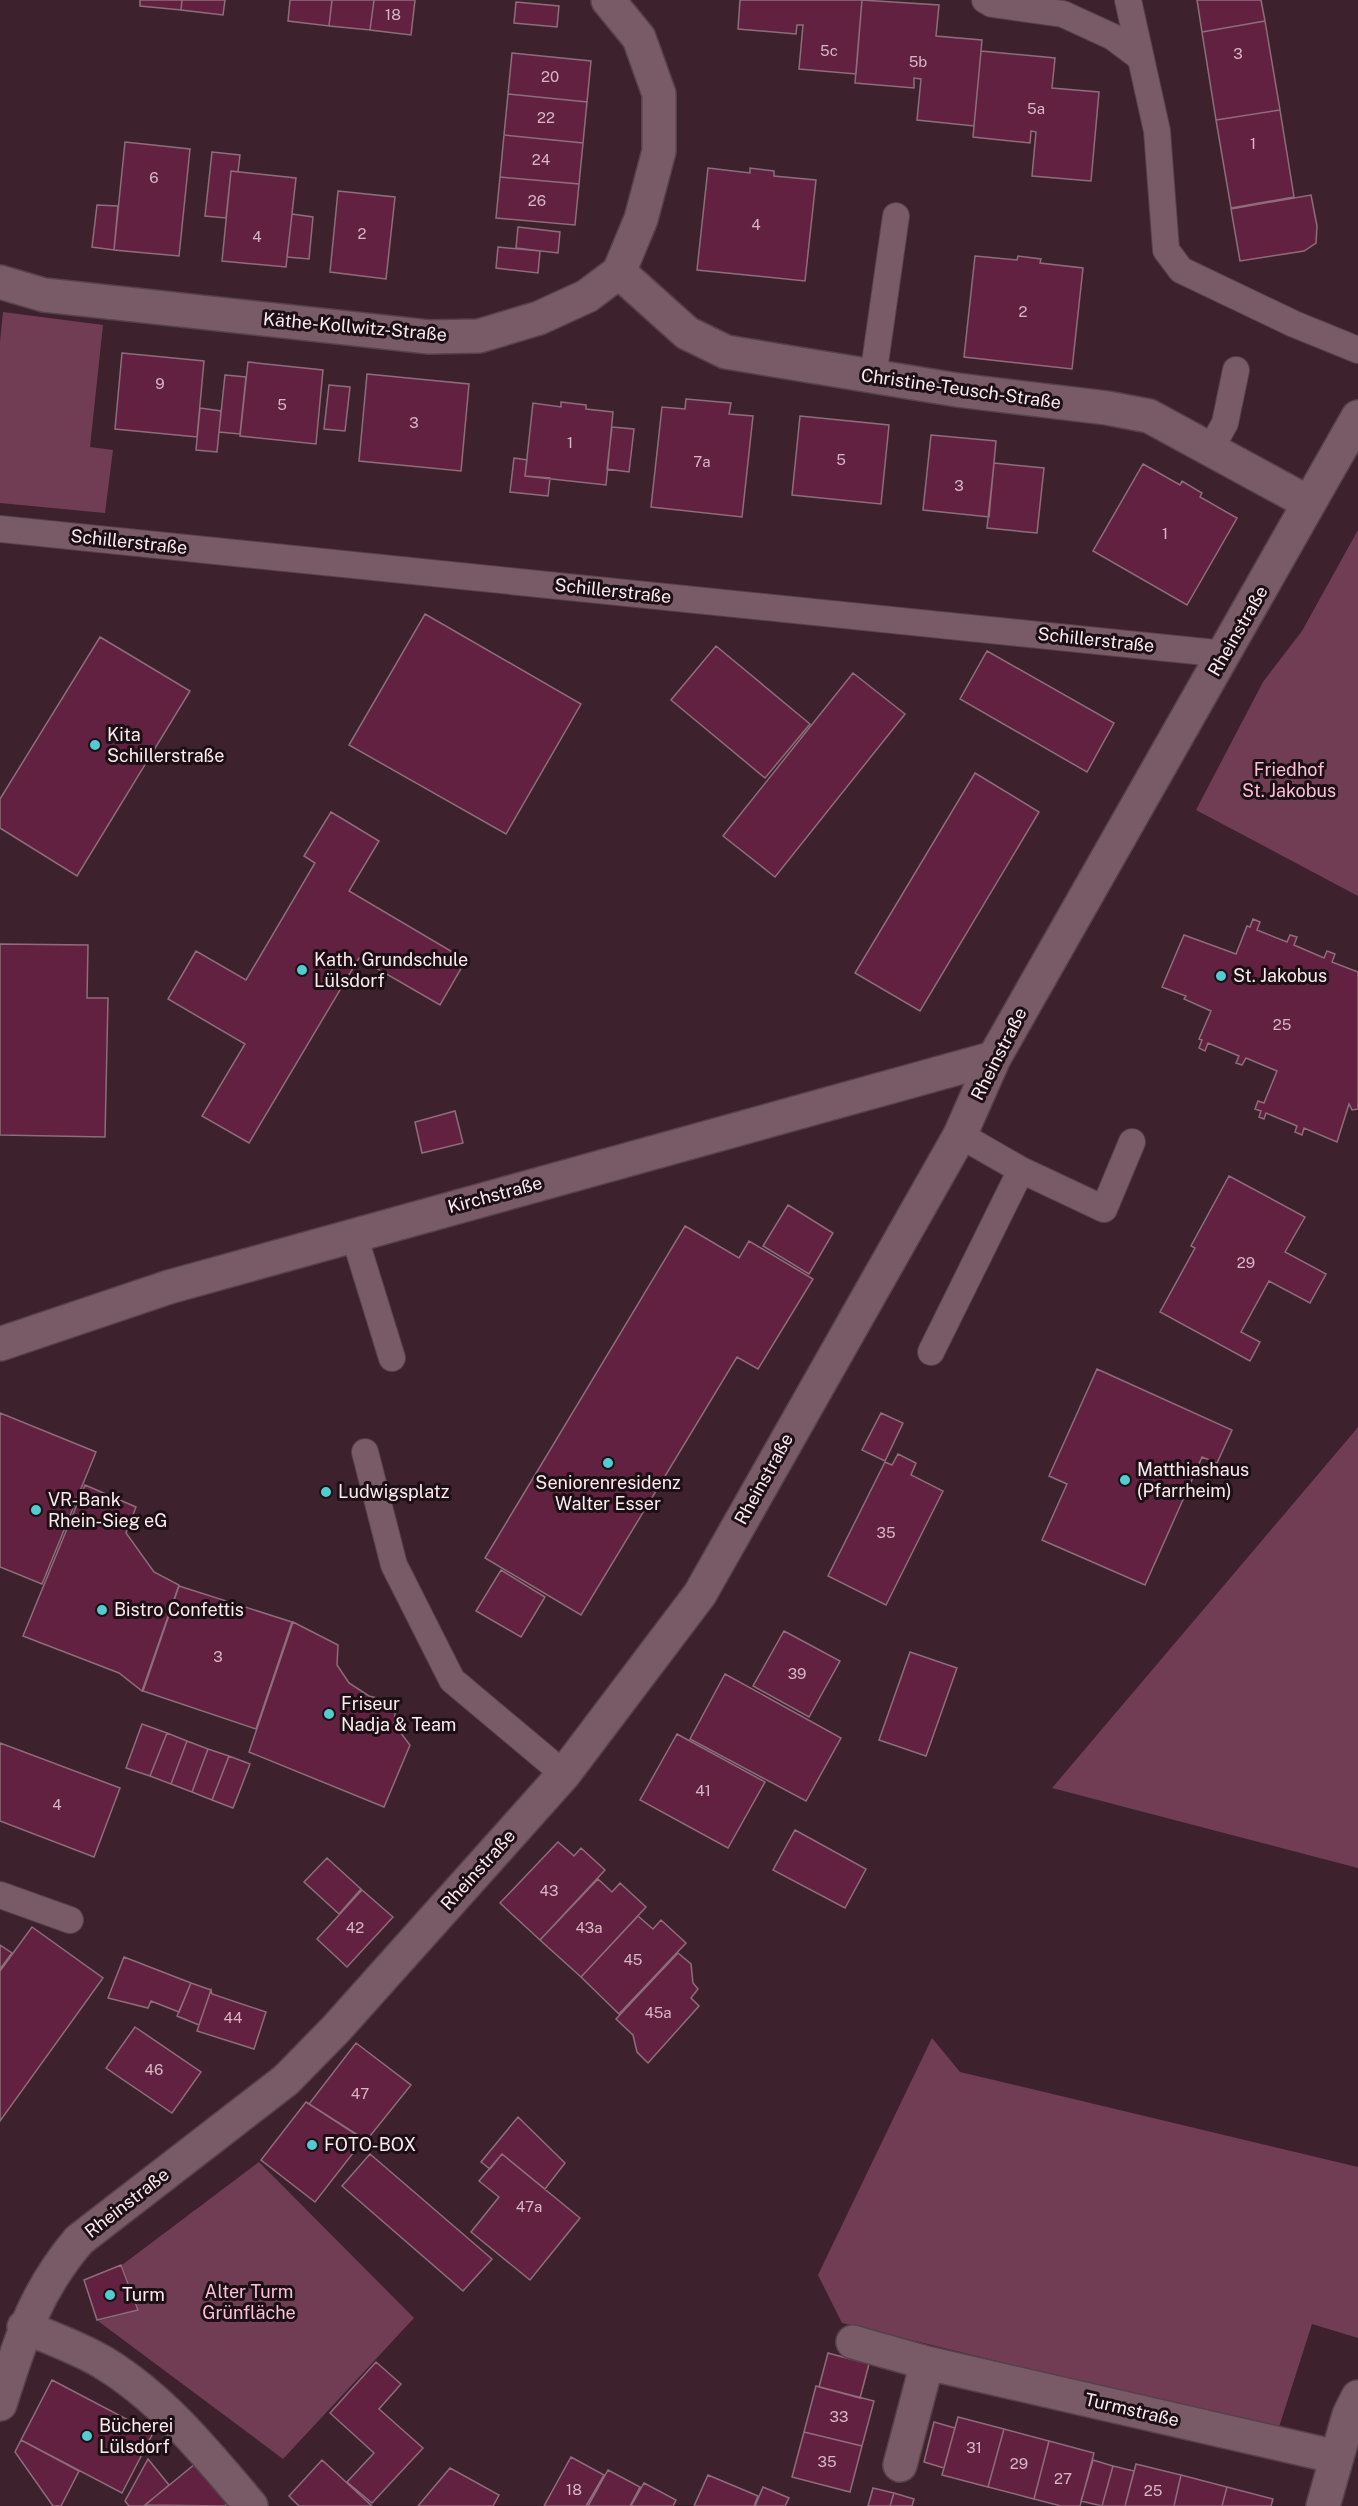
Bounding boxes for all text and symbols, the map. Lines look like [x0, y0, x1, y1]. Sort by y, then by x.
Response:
house number: 18 [385, 6, 401, 23]
house number: 5c [820, 42, 838, 59]
house number: 3 [1233, 45, 1243, 62]
house number: 5b [909, 53, 927, 70]
house number: 20 [541, 68, 559, 85]
house number: 5a [1027, 100, 1045, 117]
house number: 22 [537, 109, 555, 126]
house number: 1 [1250, 135, 1256, 152]
house number: 24 [532, 151, 550, 168]
house number: 6 [149, 169, 159, 186]
house number: 26 [528, 192, 546, 209]
house number: 4 [751, 216, 761, 233]
house number: 2 [358, 225, 367, 242]
house number: 4 [252, 228, 262, 245]
house number: 2 [1019, 303, 1028, 320]
street label: Käthe-Kollwitz-Straße [262, 308, 448, 345]
street label: Christine-Teusch-Straße [860, 364, 1062, 413]
house number: 9 [155, 375, 165, 392]
house number: 5 [277, 396, 287, 413]
house number: 3 [409, 414, 419, 431]
house number: 1 [567, 434, 573, 451]
house number: 5 [836, 451, 846, 468]
house number: 7a [693, 453, 711, 470]
house number: 3 [954, 477, 964, 494]
street label: Schillerstraße [70, 525, 189, 558]
house number: 1 [1162, 525, 1168, 542]
street label: Schillerstraße [554, 574, 673, 607]
street label: Rheinstraße [1203, 582, 1272, 680]
street label: Schillerstraße [1037, 623, 1156, 656]
place label: Kita Schillerstraße [107, 724, 224, 766]
marker: Kita Schillerstraße [88, 738, 102, 752]
park label: Friedhof St. Jakobus [1242, 759, 1336, 801]
place label: Kath. Grundschule Lülsdorf [314, 949, 468, 991]
marker: Kath. Grundschule Lülsdorf [295, 963, 309, 977]
place label: St. Jakobus [1233, 965, 1327, 986]
marker: St. Jakobus [1214, 969, 1228, 983]
street label: Rheinstraße [966, 1004, 1031, 1103]
house number: 25 [1273, 1016, 1291, 1033]
street label: Kirchstraße [445, 1172, 544, 1217]
house number: 29 [1237, 1254, 1255, 1271]
street label: Rheinstraße [730, 1430, 797, 1528]
marker: Seniorenresidenz Walter Esser [601, 1456, 615, 1470]
place label: Matthiashaus (Pfarrheim) [1137, 1459, 1249, 1501]
place label: Seniorenresidenz Walter Esser [535, 1472, 681, 1514]
marker: Matthiashaus (Pfarrheim) [1118, 1473, 1132, 1487]
place label: Ludwigsplatz [338, 1481, 449, 1502]
marker: Ludwigsplatz [319, 1485, 333, 1499]
place label: VR-Bank Rhein-Sieg eG [48, 1489, 167, 1531]
marker: VR-Bank Rhein-Sieg eG [29, 1503, 43, 1517]
house number: 35 [876, 1524, 896, 1541]
place label: Bistro Confettis [114, 1599, 244, 1620]
marker: Bistro Confettis [95, 1603, 109, 1617]
house number: 3 [213, 1648, 223, 1665]
house number: 39 [788, 1665, 806, 1682]
place label: Friseur Nadja & Team [341, 1693, 456, 1735]
marker: Friseur Nadja & Team [322, 1707, 336, 1721]
house number: 41 [695, 1782, 711, 1799]
house number: 4 [52, 1796, 62, 1813]
street label: Rheinstraße [436, 1825, 519, 1914]
house number: 43 [540, 1882, 558, 1899]
house number: 42 [346, 1919, 364, 1936]
house number: 43a [575, 1919, 603, 1936]
house number: 45 [624, 1951, 642, 1968]
house number: 45a [644, 2004, 672, 2021]
house number: 44 [224, 2009, 242, 2026]
house number: 46 [145, 2061, 163, 2078]
house number: 47 [351, 2085, 369, 2102]
place label: FOTO-BOX [324, 2134, 416, 2155]
marker: FOTO-BOX [305, 2138, 319, 2152]
street label: Rheinstraße [80, 2163, 173, 2242]
house number: 47a [516, 2198, 542, 2215]
park label: Alter Turm Grünfläche [202, 2281, 296, 2323]
place label: Turm [122, 2284, 165, 2305]
marker: Turm [103, 2288, 117, 2302]
street label: Turmstraße [1083, 2388, 1181, 2431]
house number: 33 [830, 2408, 848, 2425]
place label: Bücherei Lülsdorf [99, 2415, 173, 2457]
marker: Bücherei Lülsdorf [80, 2429, 94, 2443]
house number: 31 [966, 2439, 982, 2456]
house number: 35 [817, 2453, 837, 2470]
house number: 29 [1010, 2455, 1028, 2472]
house number: 27 [1054, 2470, 1072, 2487]
house number: 18 [566, 2481, 582, 2498]
house number: 25 [1144, 2482, 1162, 2499]

